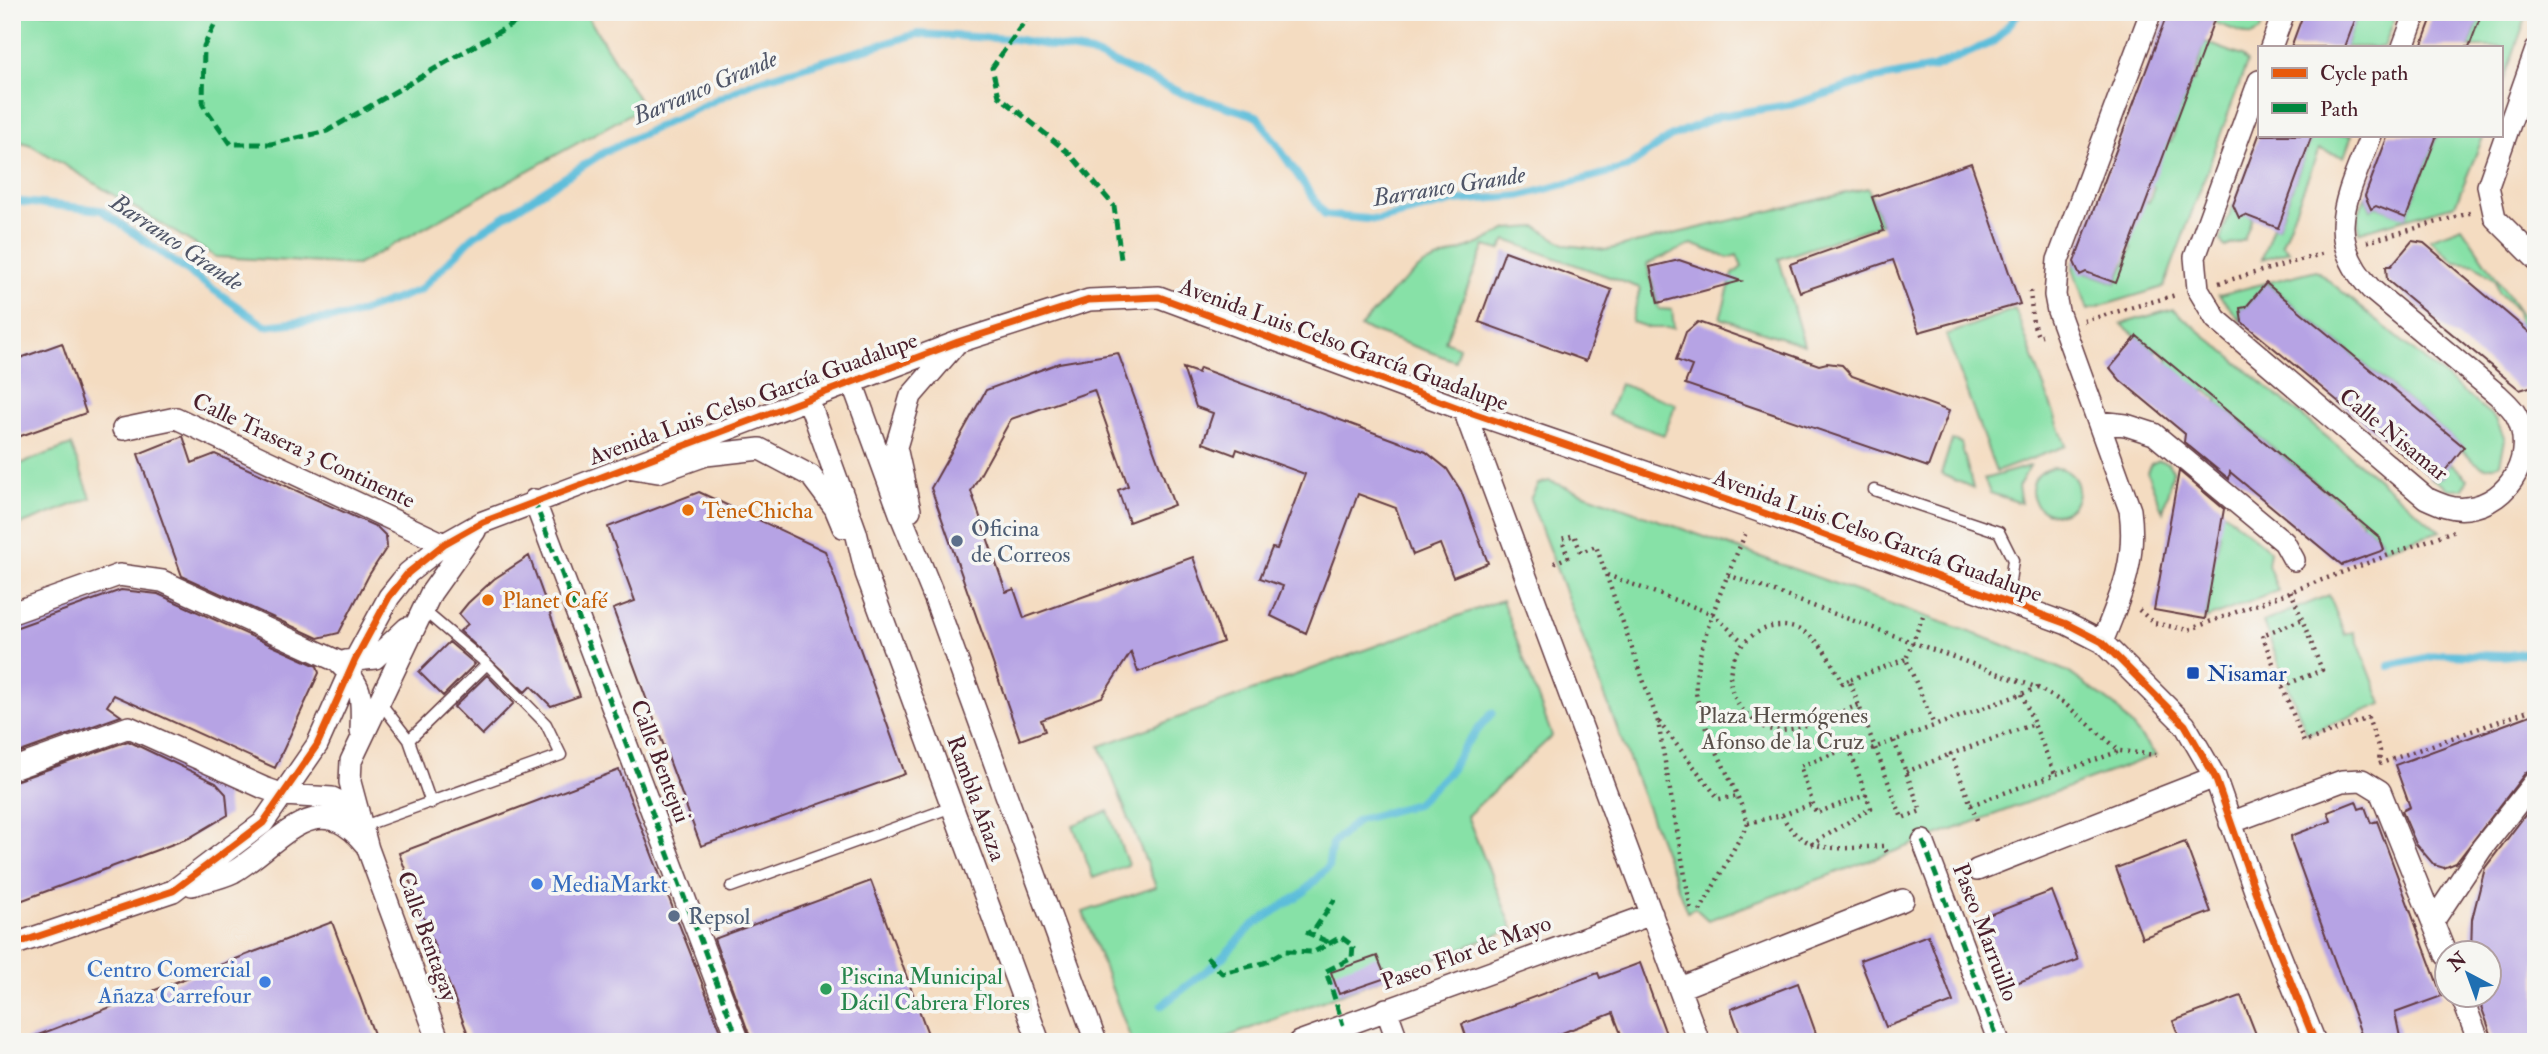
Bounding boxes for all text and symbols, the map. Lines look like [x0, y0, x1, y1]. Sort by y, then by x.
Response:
water label: Barranco Grande [627, 43, 783, 132]
legend [2258, 46, 2502, 136]
text: Cycle path [2320, 60, 2408, 87]
text: Path [2320, 96, 2358, 123]
water label: Barranco Grande [1370, 159, 1528, 214]
water label: Barranco Grande [103, 186, 250, 299]
street label: Avenida Luis Celso García Guadalupe [1174, 271, 1513, 419]
street label: Avenida Luis Celso García Guadalupe [584, 325, 922, 473]
street label: Calle Nisamar [2333, 382, 2454, 487]
street label: Calle Trasera 3 Continente [188, 386, 420, 515]
street label: Avenida Luis Celso García Guadalupe [1708, 462, 2047, 610]
place label: TeneChicha [702, 496, 814, 525]
marker: TeneChicha [680, 502, 696, 518]
place label: Oficina de Correos [971, 514, 1070, 569]
marker: Oficina de Correos [949, 533, 965, 549]
place label: Planet Café [502, 586, 608, 615]
marker: Planet Café [480, 592, 496, 608]
place label: Nisamar [2207, 659, 2287, 688]
marker: Nisamar [2185, 665, 2201, 681]
street label: Calle Bentejui [624, 696, 697, 827]
park label: Plaza Hermógenes Afonso de la Cruz [1698, 701, 1868, 756]
street label: Rambla Añaza [940, 731, 1013, 865]
street label: Paseo Marruillo [1946, 859, 2025, 1005]
street label: Calle Bentagay [391, 867, 465, 1006]
place label: MediaMarkt [551, 870, 668, 899]
marker: MediaMarkt [529, 876, 545, 892]
place label: Repsol [688, 902, 750, 932]
marker: Repsol [666, 908, 682, 924]
street label: Paseo Flor de Mayo [1377, 908, 1555, 997]
north arrow [2432, 939, 2502, 1009]
text: N [2442, 947, 2473, 977]
place label: Centro Comercial Añaza Carrefour [86, 955, 251, 1010]
place label: Piscina Municipal Dácil Cabrera Flores [840, 962, 1030, 1017]
marker: Centro Comercial Añaza Carrefour [257, 974, 273, 990]
marker: Piscina Municipal Dácil Cabrera Flores [818, 981, 834, 997]

